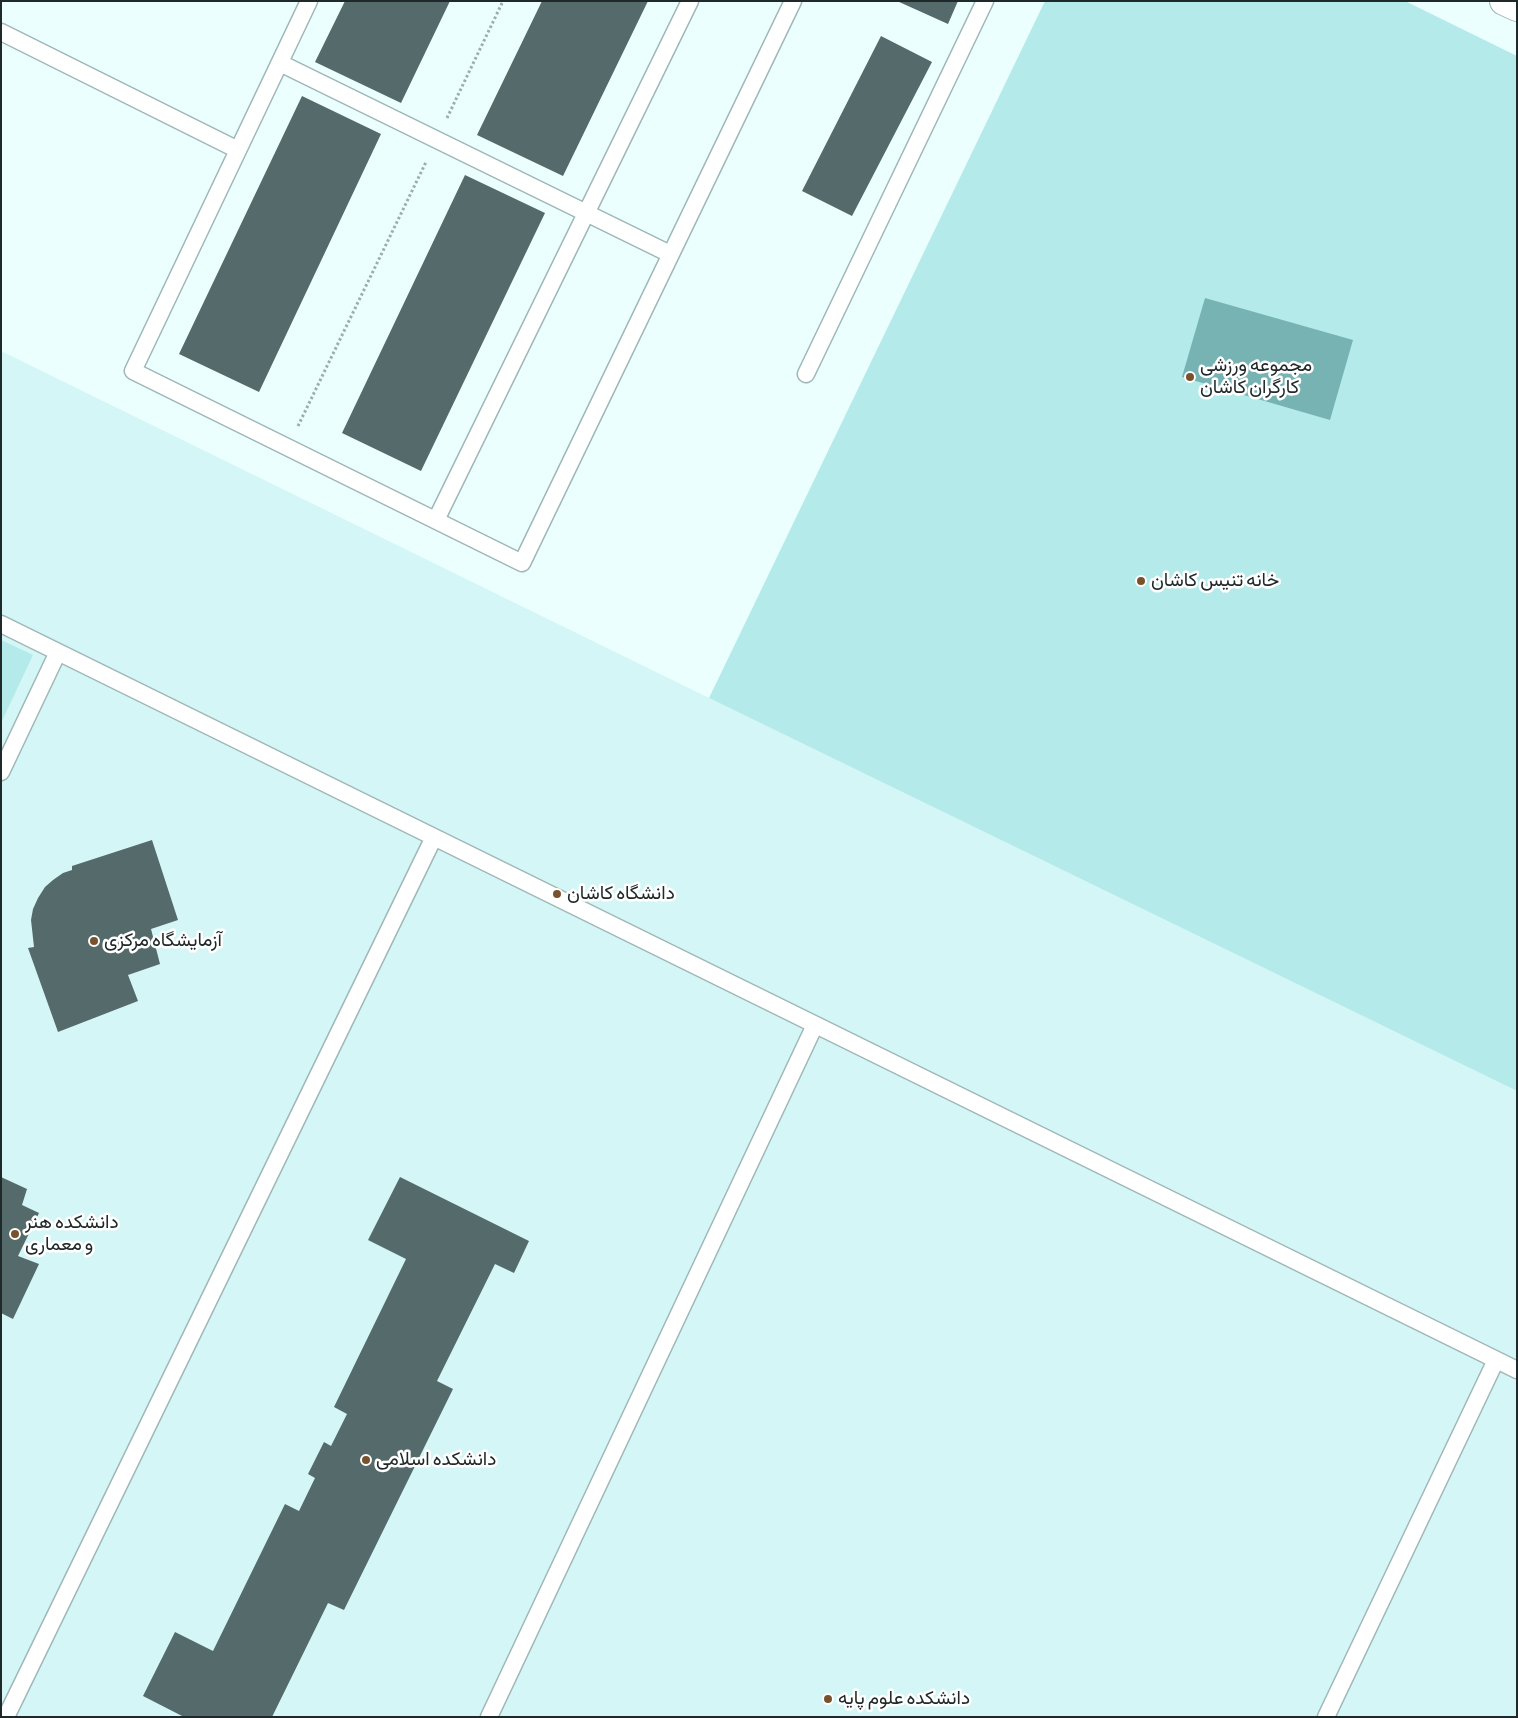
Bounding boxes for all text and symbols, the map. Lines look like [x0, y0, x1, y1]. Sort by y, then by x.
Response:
place label: مجموعه ورزشی کارگران کاشان [1200, 355, 1312, 399]
marker: مجموعه ورزشی کارگران کاشان [1184, 371, 1196, 383]
place label: خانه تنیس کاشان [1151, 570, 1279, 592]
marker: خانه تنیس کاشان [1135, 575, 1147, 587]
place label: دانشگاه کاشان [567, 883, 675, 905]
marker: دانشگاه کاشان [551, 888, 563, 900]
place label: آزمایشگاه مرکزی [104, 930, 222, 952]
marker: آزمایشگاه مرکزی [88, 935, 100, 947]
place label: دانشکده هنر و معماری [25, 1212, 119, 1256]
marker: دانشکده هنر و معماری [9, 1228, 21, 1240]
place label: دانشکده اسلامی [376, 1449, 496, 1471]
marker: دانشکده اسلامی [360, 1454, 372, 1466]
place label: دانشکده علوم پایه [838, 1688, 970, 1710]
marker: دانشکده علوم پایه [822, 1693, 834, 1705]

